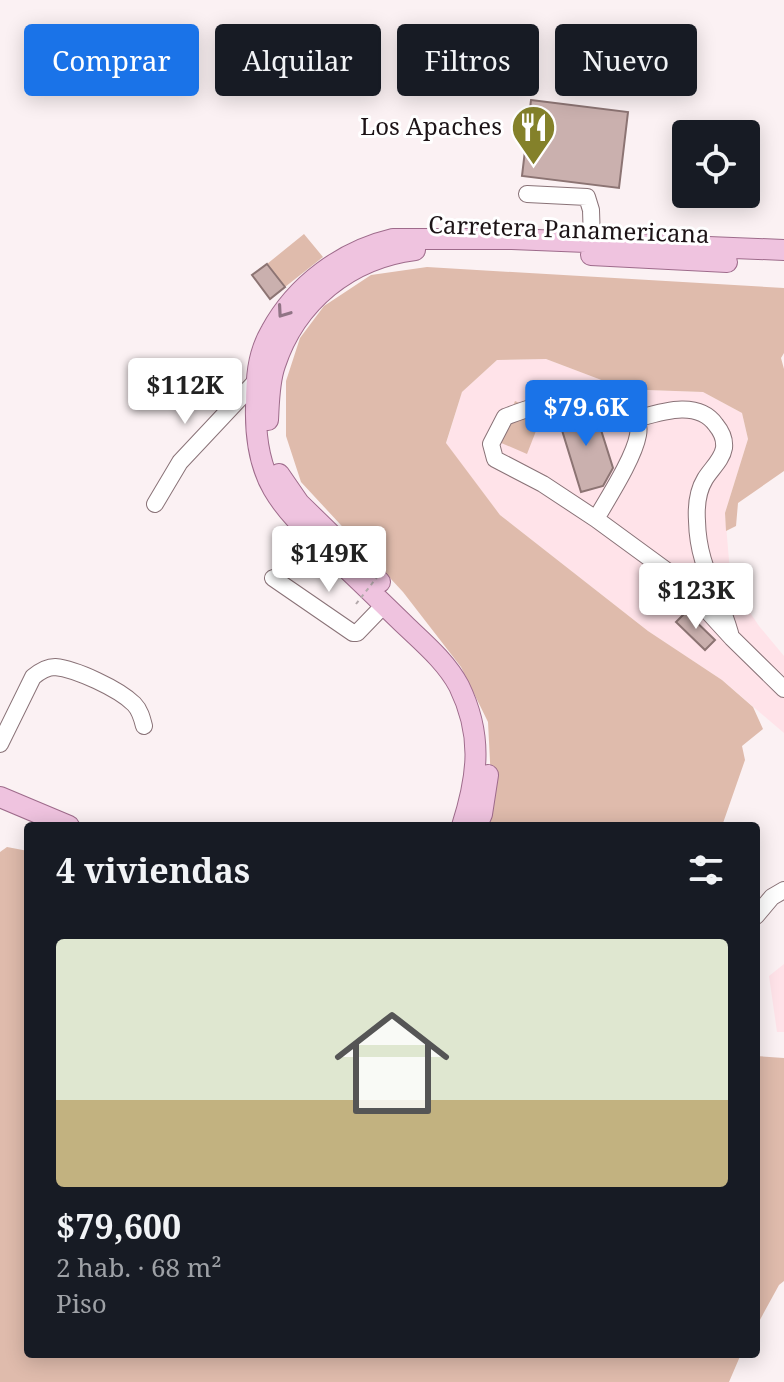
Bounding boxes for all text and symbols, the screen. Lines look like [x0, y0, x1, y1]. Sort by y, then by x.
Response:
chip: Comprar [24, 24, 199, 96]
chip: Alquilar [215, 24, 381, 96]
chip: Filtros [397, 24, 539, 96]
chip: Nuevo [555, 24, 697, 96]
restaurant icon: Los Apaches [509, 103, 557, 166]
place label: Los Apaches [360, 109, 502, 142]
map controls [672, 120, 760, 208]
button: locate [672, 120, 760, 208]
street label: Carretera Panamericana [428, 207, 710, 250]
one-way arrow [278, 303, 293, 317]
pin: $112K [129, 358, 241, 426]
text: $112K [146, 366, 224, 402]
pin: $79.6K [521, 380, 651, 448]
text: $79.6K [543, 388, 629, 424]
pin: $149K [273, 526, 385, 594]
text: $149K [290, 534, 368, 570]
pin: $123K [640, 563, 752, 631]
text: $123K [657, 571, 735, 607]
text: 4 viviendas [56, 847, 250, 893]
icon: filters [684, 848, 728, 892]
icon: home [320, 991, 464, 1135]
text: $79,600 [56, 1203, 181, 1249]
text: 2 hab. · 68 m² [56, 1249, 222, 1285]
text: Piso [56, 1285, 107, 1321]

